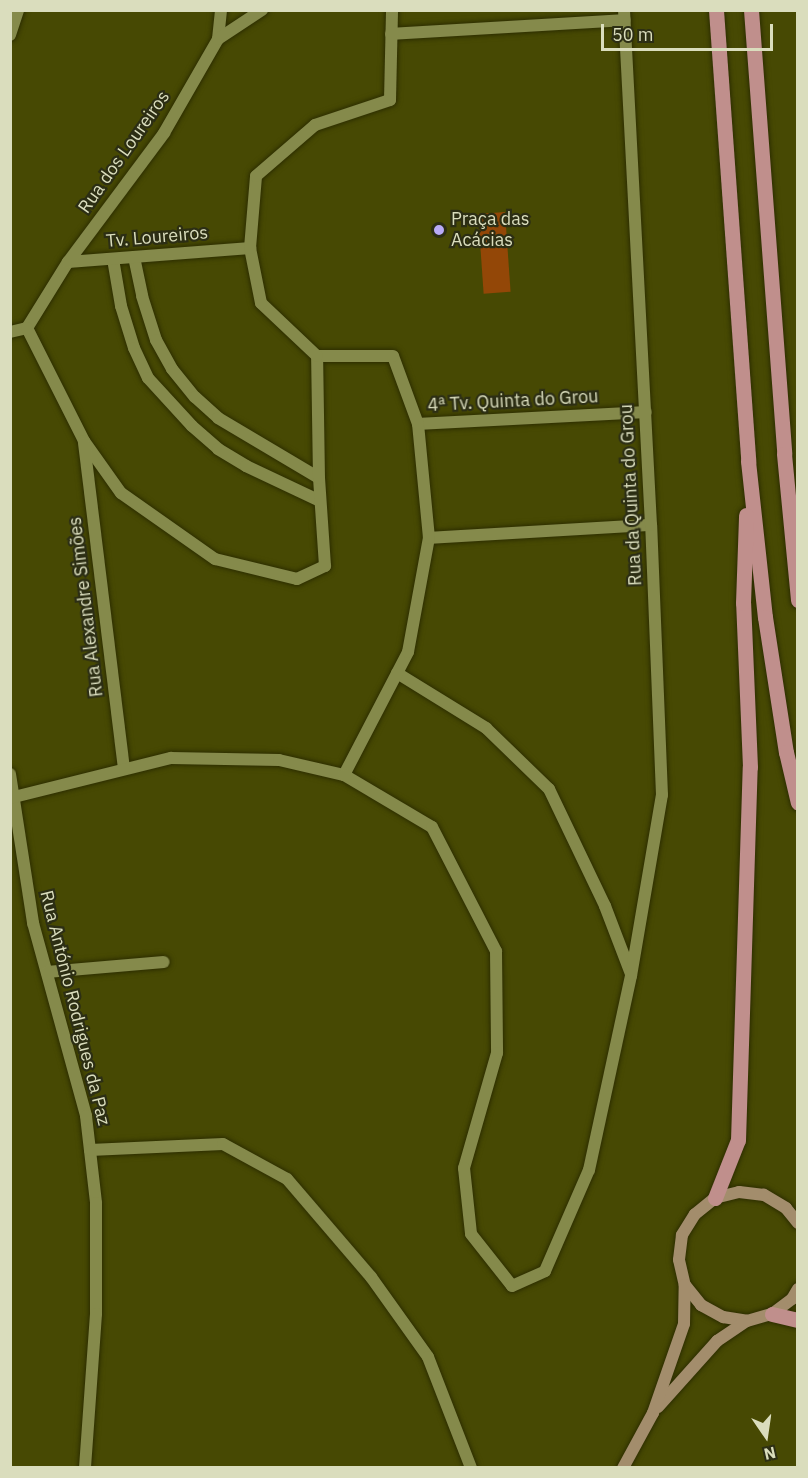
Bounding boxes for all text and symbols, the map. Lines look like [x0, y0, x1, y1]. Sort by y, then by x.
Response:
scale bar [604, 12, 776, 50]
text: 50 m [612, 23, 654, 46]
street label: Rua dos Loureiros [74, 87, 174, 217]
place label: Praça das Acácias [451, 209, 530, 252]
street label: Tv. Loureiros [105, 222, 209, 252]
marker: Praça das Acácias [432, 223, 446, 237]
street label: 4ª Tv. Quinta do Grou [427, 386, 599, 416]
street label: Rua da Quinta do Grou [615, 404, 647, 586]
street label: Rua Alexandre Simões [64, 516, 108, 698]
street label: Rua António Rodrigues da Paz [35, 888, 115, 1128]
north arrow [736, 1406, 796, 1466]
text: N [762, 1442, 778, 1465]

